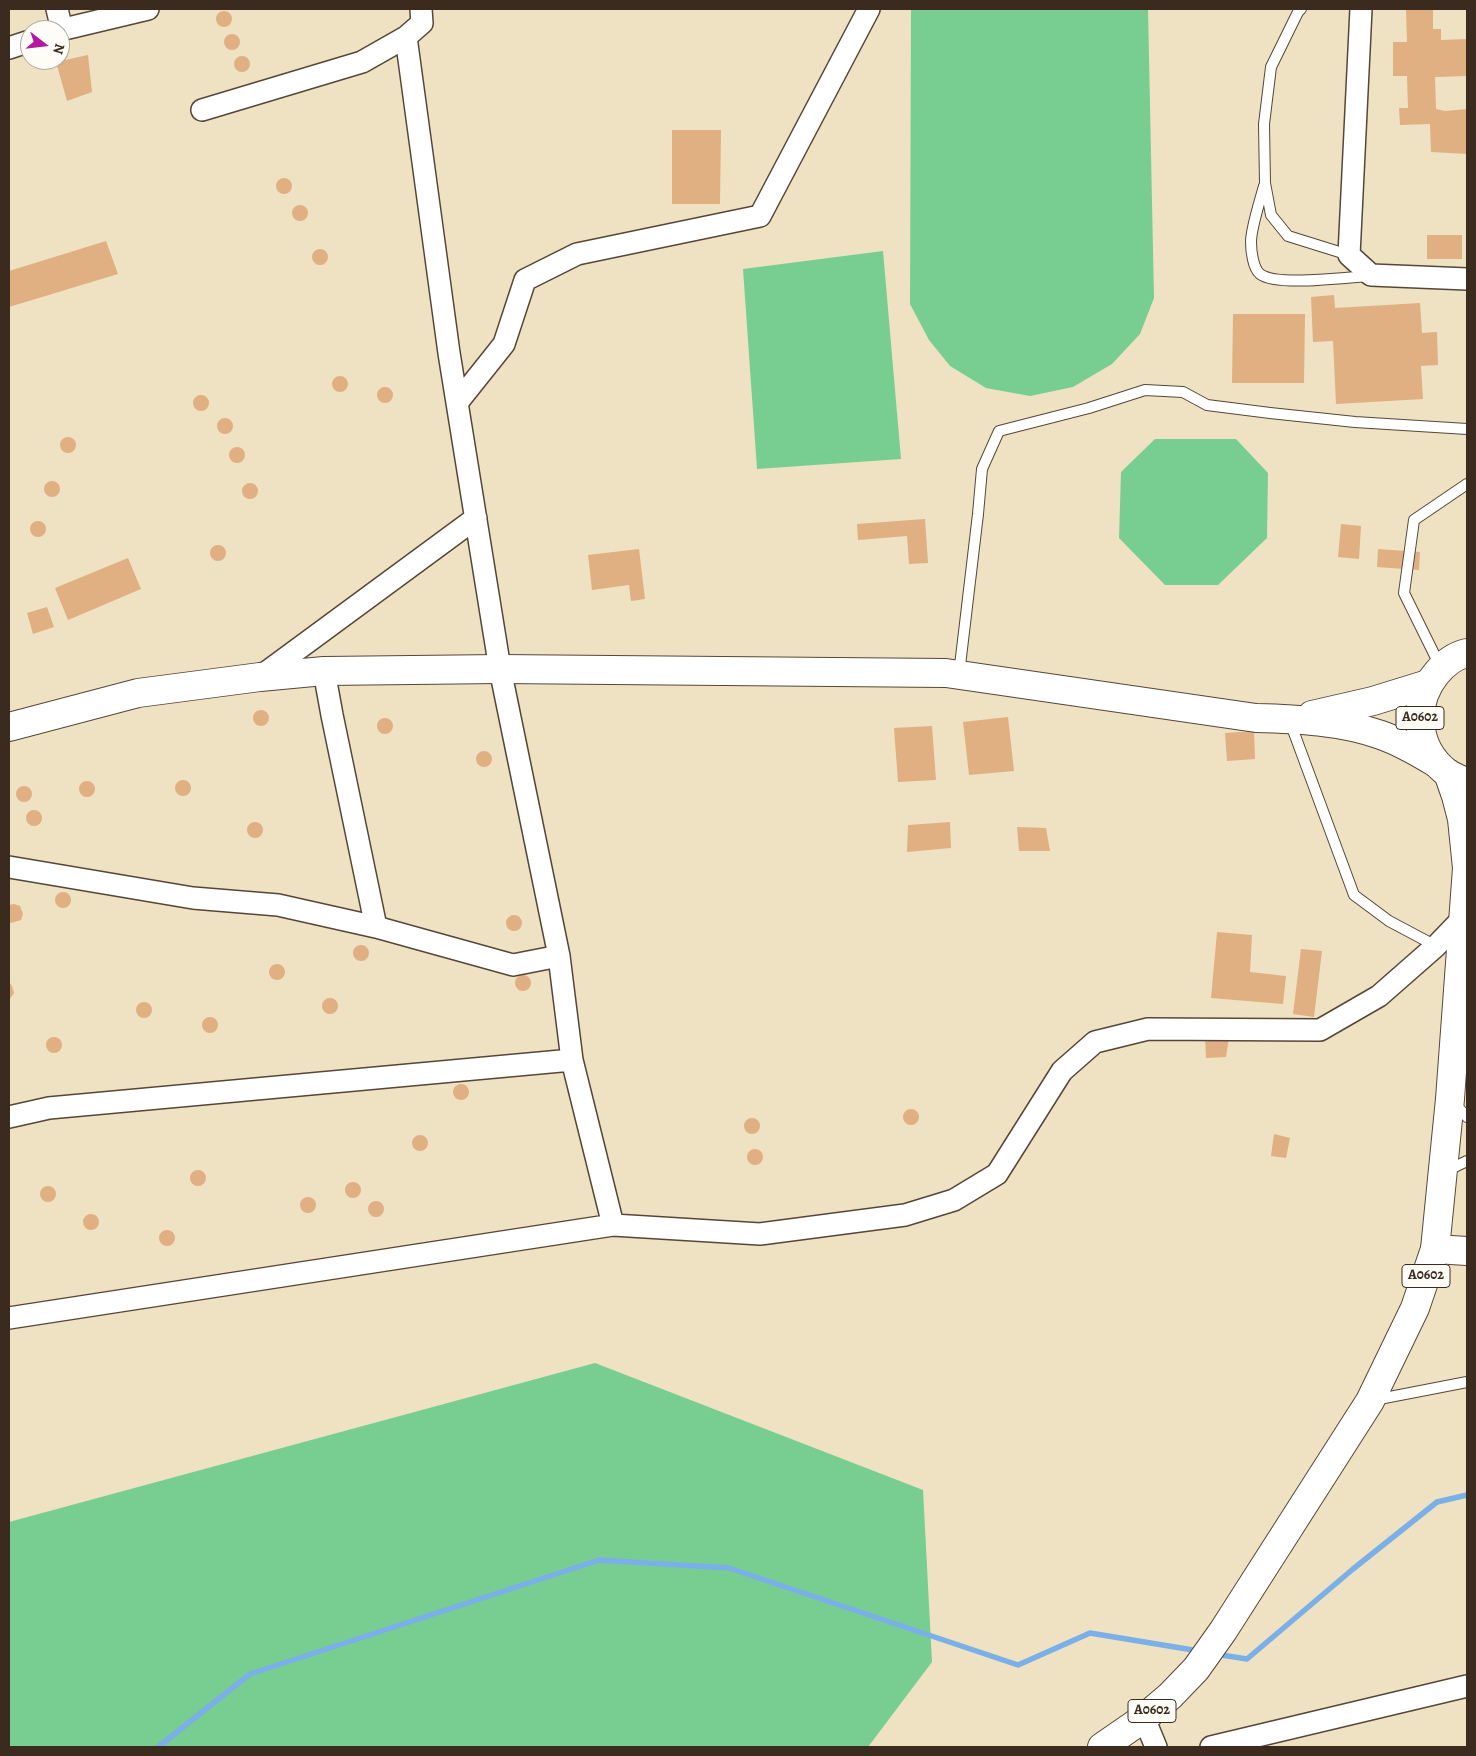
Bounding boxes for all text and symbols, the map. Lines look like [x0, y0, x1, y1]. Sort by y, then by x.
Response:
north arrow [20, 20, 70, 70]
text: N [48, 41, 69, 57]
road number: A0602 [1396, 706, 1444, 730]
road number: A0602 [1402, 1264, 1450, 1288]
road number: A0602 [1128, 1700, 1176, 1722]

